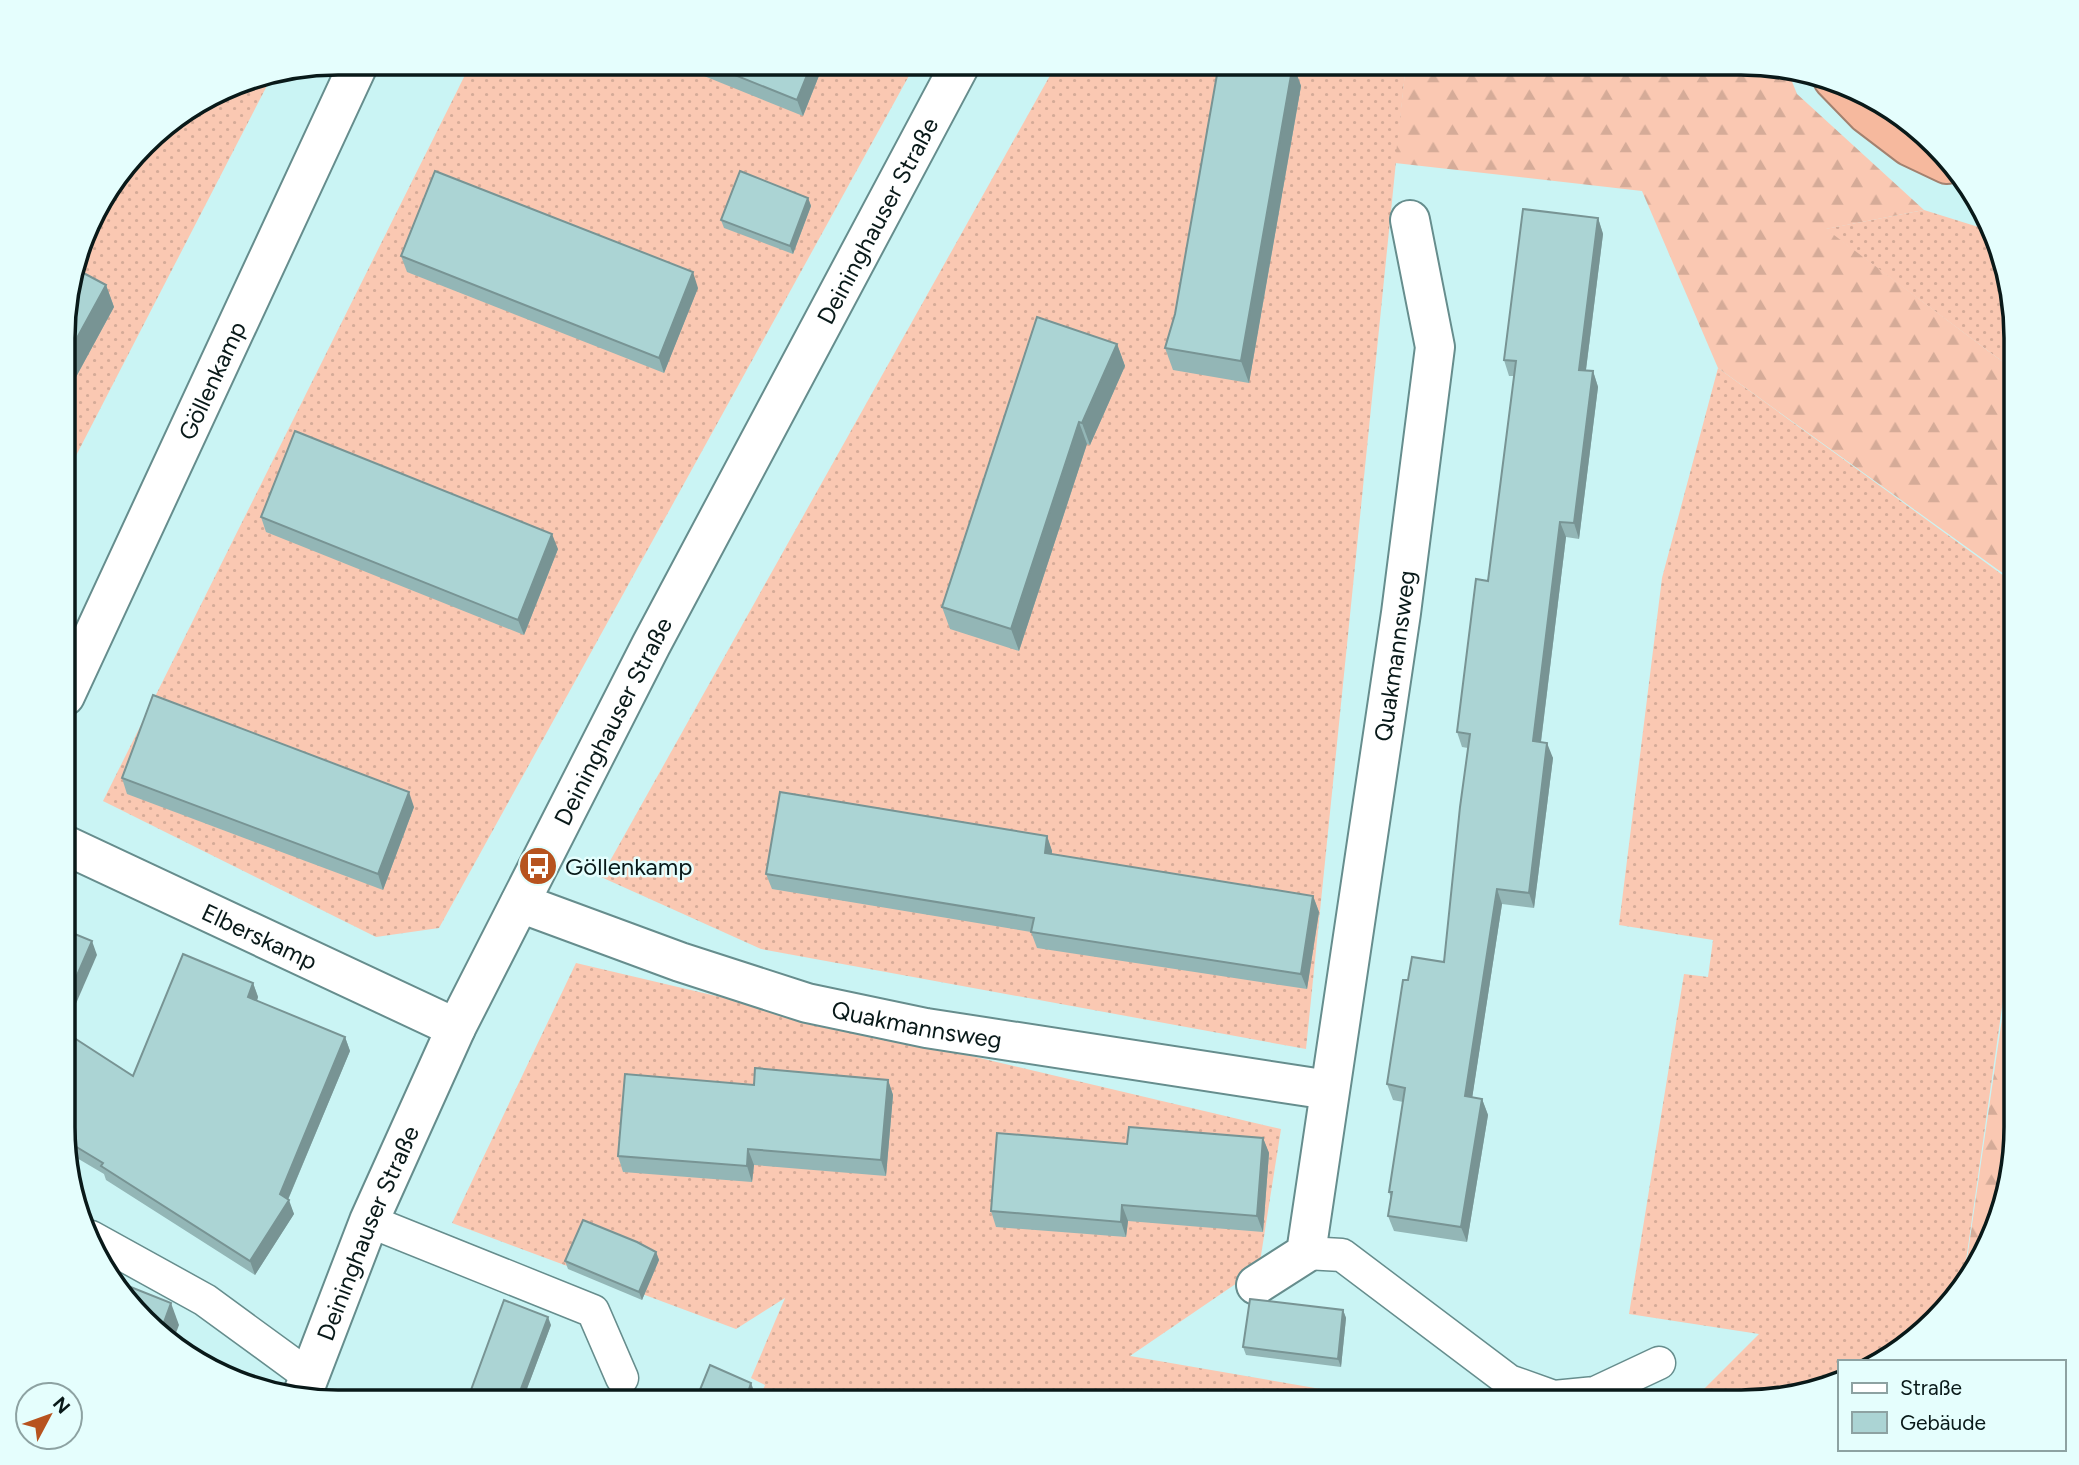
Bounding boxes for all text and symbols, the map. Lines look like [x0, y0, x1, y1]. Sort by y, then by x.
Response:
street label: Deininghauser Straße [810, 112, 944, 329]
street label: Göllenkamp [172, 316, 252, 444]
street label: Quakmannsweg [1368, 569, 1421, 743]
street label: Deininghauser Straße [547, 612, 678, 830]
bus stop icon: Göllenkamp [517, 845, 559, 887]
place label: Göllenkamp [565, 852, 692, 881]
street label: Elberskamp [197, 897, 322, 976]
street label: Quakmannsweg [829, 994, 1004, 1054]
street label: Deininghauser Straße [310, 1121, 425, 1344]
legend [1838, 1360, 2065, 1451]
text: Straße [1900, 1375, 1962, 1400]
north arrow [14, 1381, 84, 1451]
text: N [48, 1392, 75, 1418]
text: Gebäude [1900, 1410, 1986, 1435]

